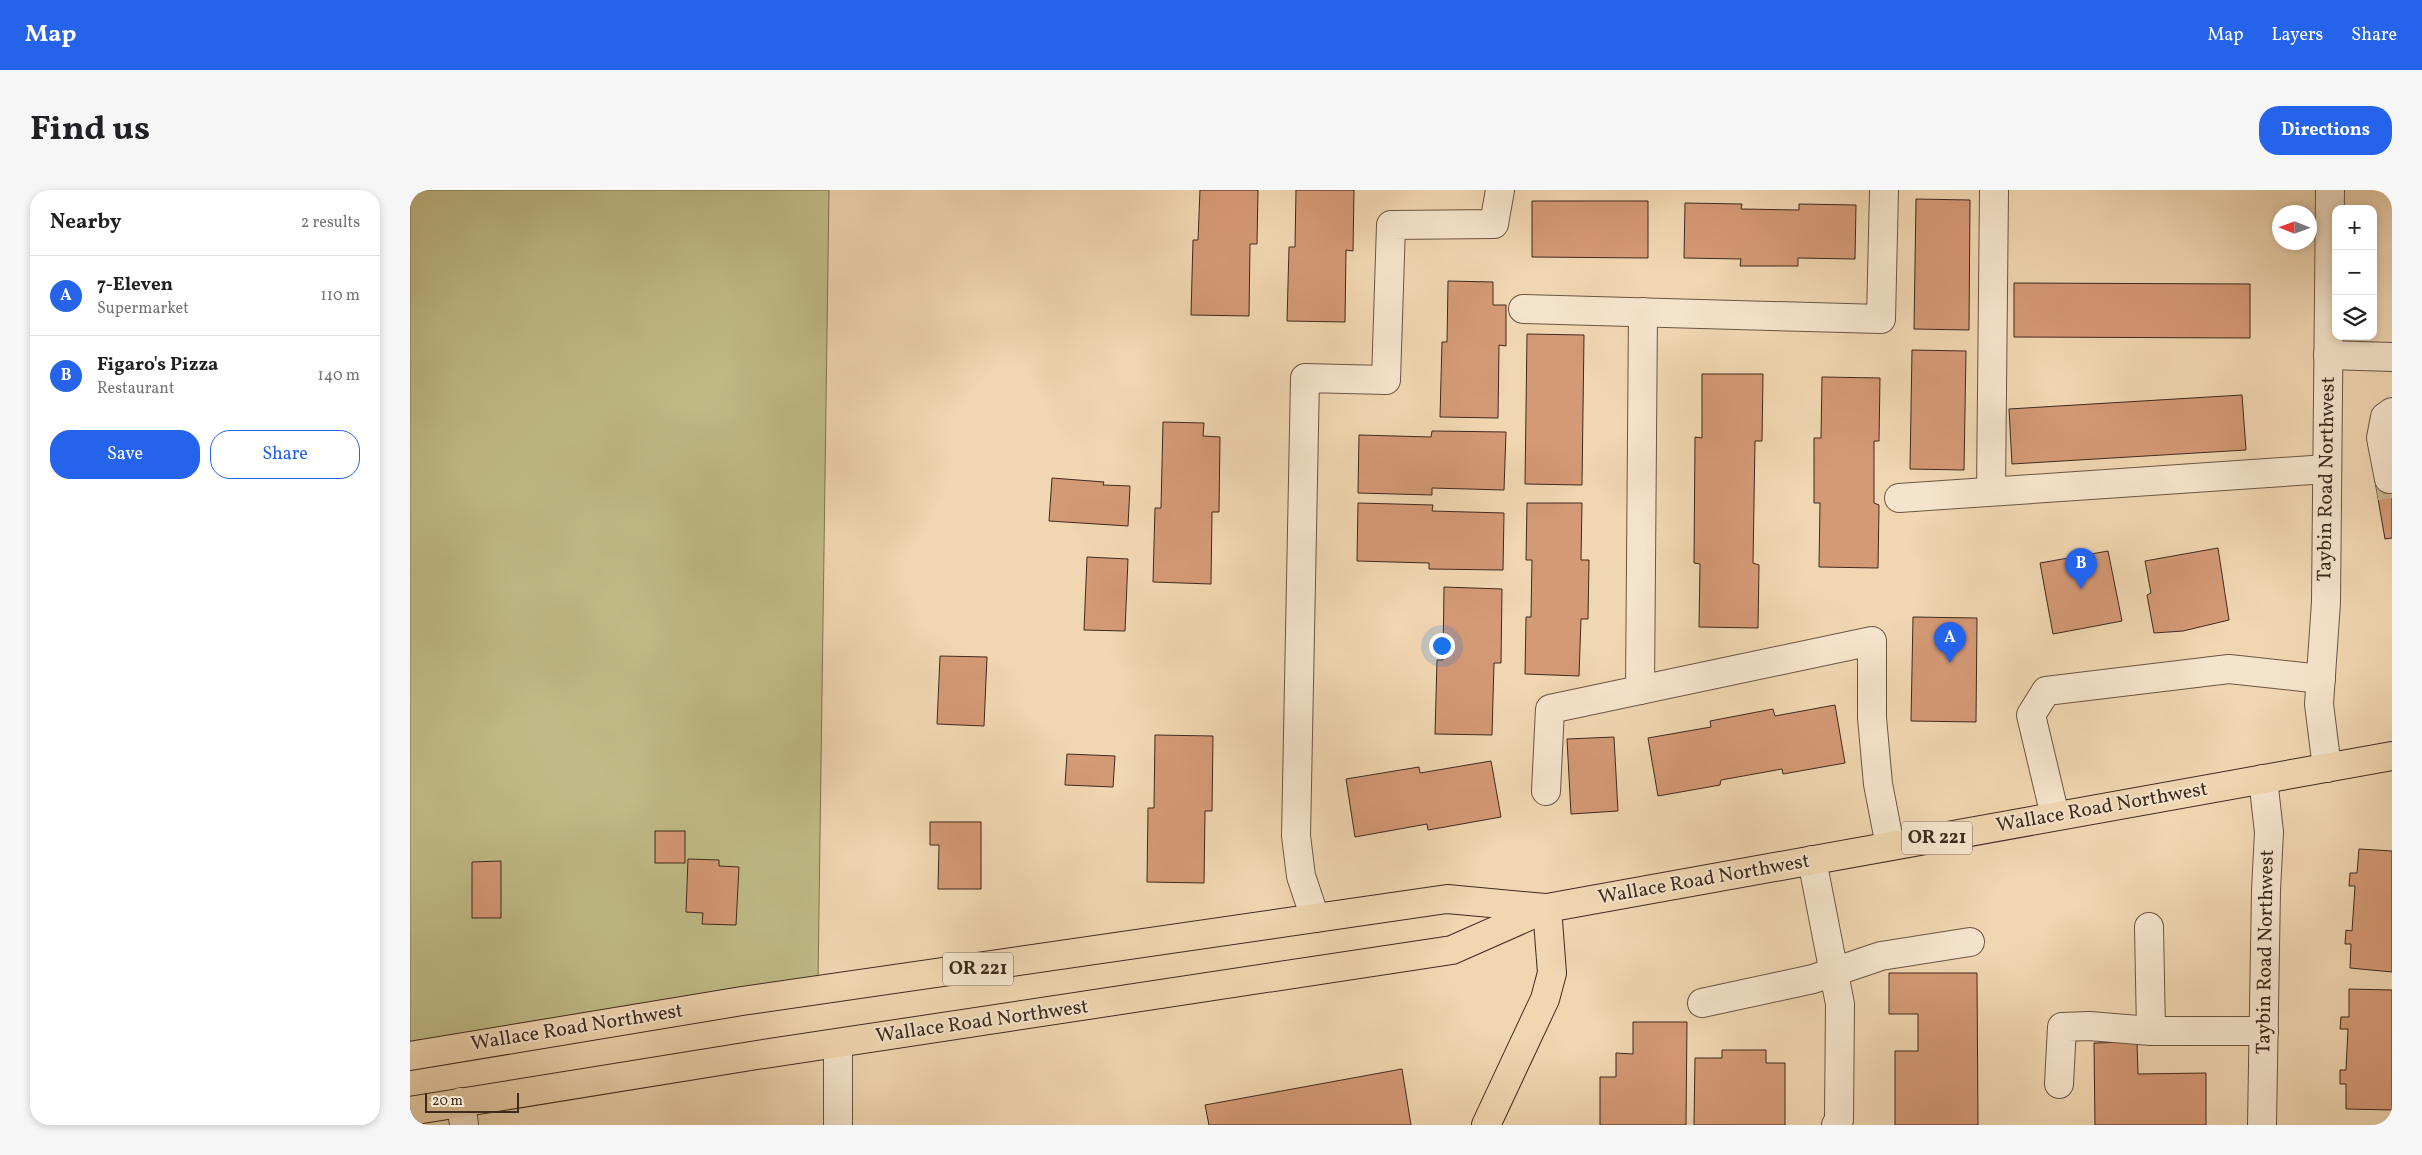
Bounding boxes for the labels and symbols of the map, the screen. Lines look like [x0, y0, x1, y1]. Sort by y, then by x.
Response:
north arrow [2272, 205, 2317, 250]
street label: Taybin Road Northwest [2311, 376, 2343, 582]
pin: B [2065, 548, 2097, 589]
pin: A [1934, 622, 1966, 663]
your location [1429, 633, 1455, 659]
street label: Wallace Road Northwest [1994, 776, 2210, 840]
road number: OR 221 [1902, 822, 1972, 854]
street label: Wallace Road Northwest [1596, 848, 1812, 912]
street label: Taybin Road Northwest [2250, 849, 2282, 1055]
road number: OR 221 [943, 952, 1013, 986]
street label: Wallace Road Northwest [874, 993, 1090, 1051]
street label: Wallace Road Northwest [469, 997, 685, 1059]
scale bar [425, 1090, 519, 1113]

